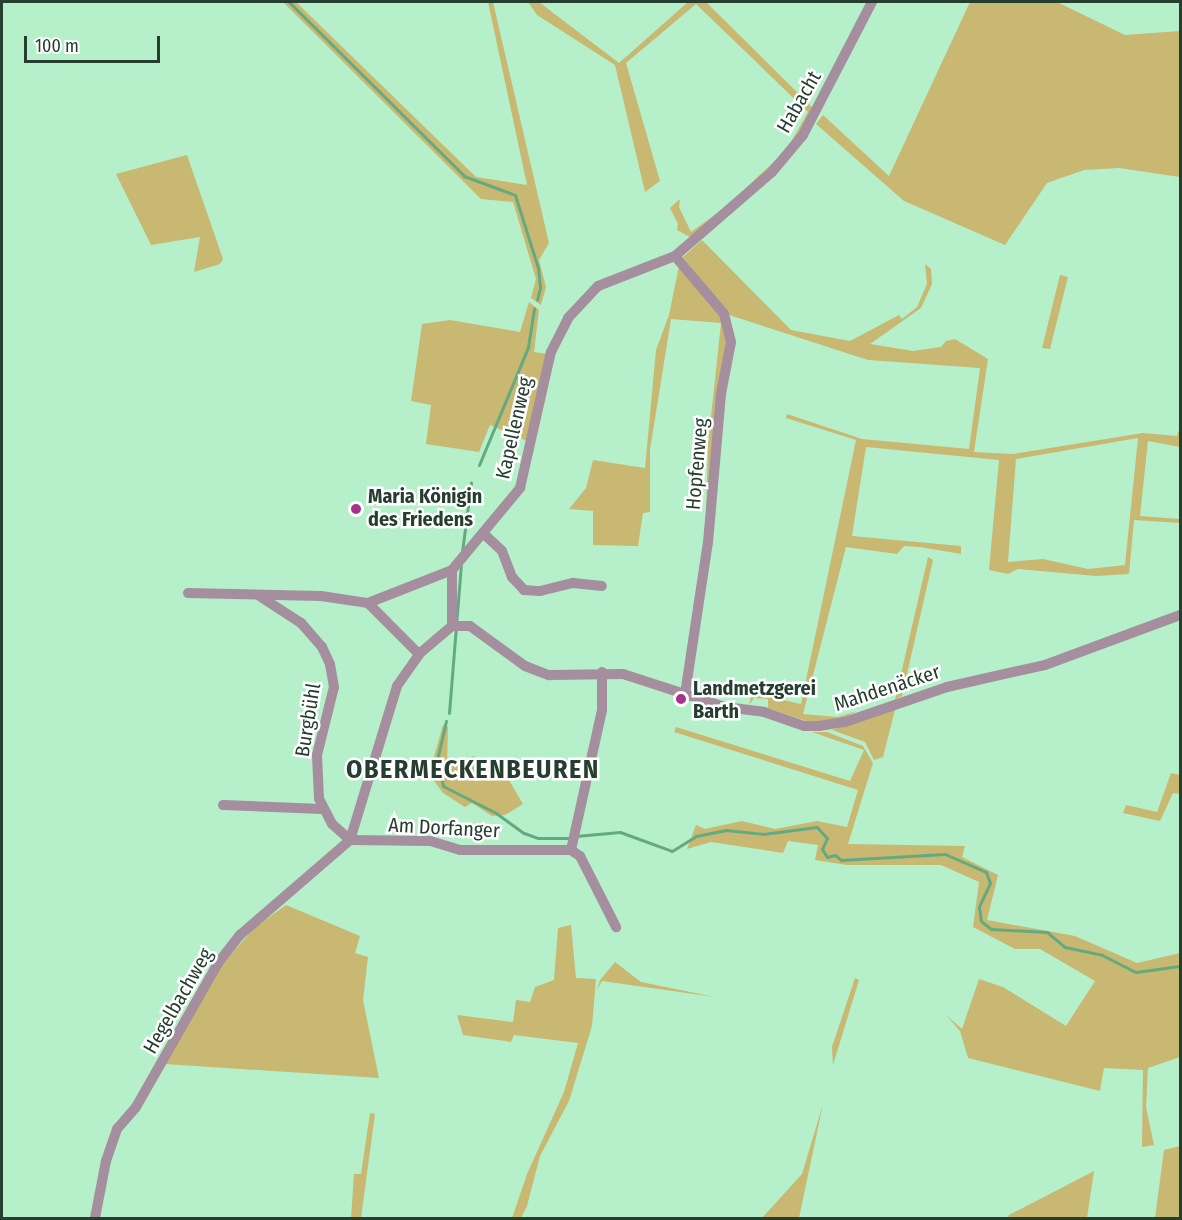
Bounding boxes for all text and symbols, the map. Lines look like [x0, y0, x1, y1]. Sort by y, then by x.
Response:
scale bar [27, 24, 164, 62]
text: 100 m [35, 35, 79, 57]
street label: Habacht [772, 67, 826, 137]
street label: Kapellenweg [491, 375, 537, 481]
street label: Hopfenweg [681, 417, 713, 511]
place label: Maria Königin des Friedens [368, 485, 482, 532]
marker: Maria Königin des Friedens [349, 502, 363, 516]
street label: Mahdenäcker [831, 660, 943, 716]
place label: Landmetzgerei Barth [693, 676, 816, 723]
street label: Burgbühl [290, 681, 326, 759]
marker: Landmetzgerei Barth [674, 692, 688, 706]
district label: OBERMECKENBEUREN [346, 754, 600, 786]
street label: Am Dorfanger [388, 813, 500, 843]
street label: Hegelbachweg [138, 944, 218, 1058]

